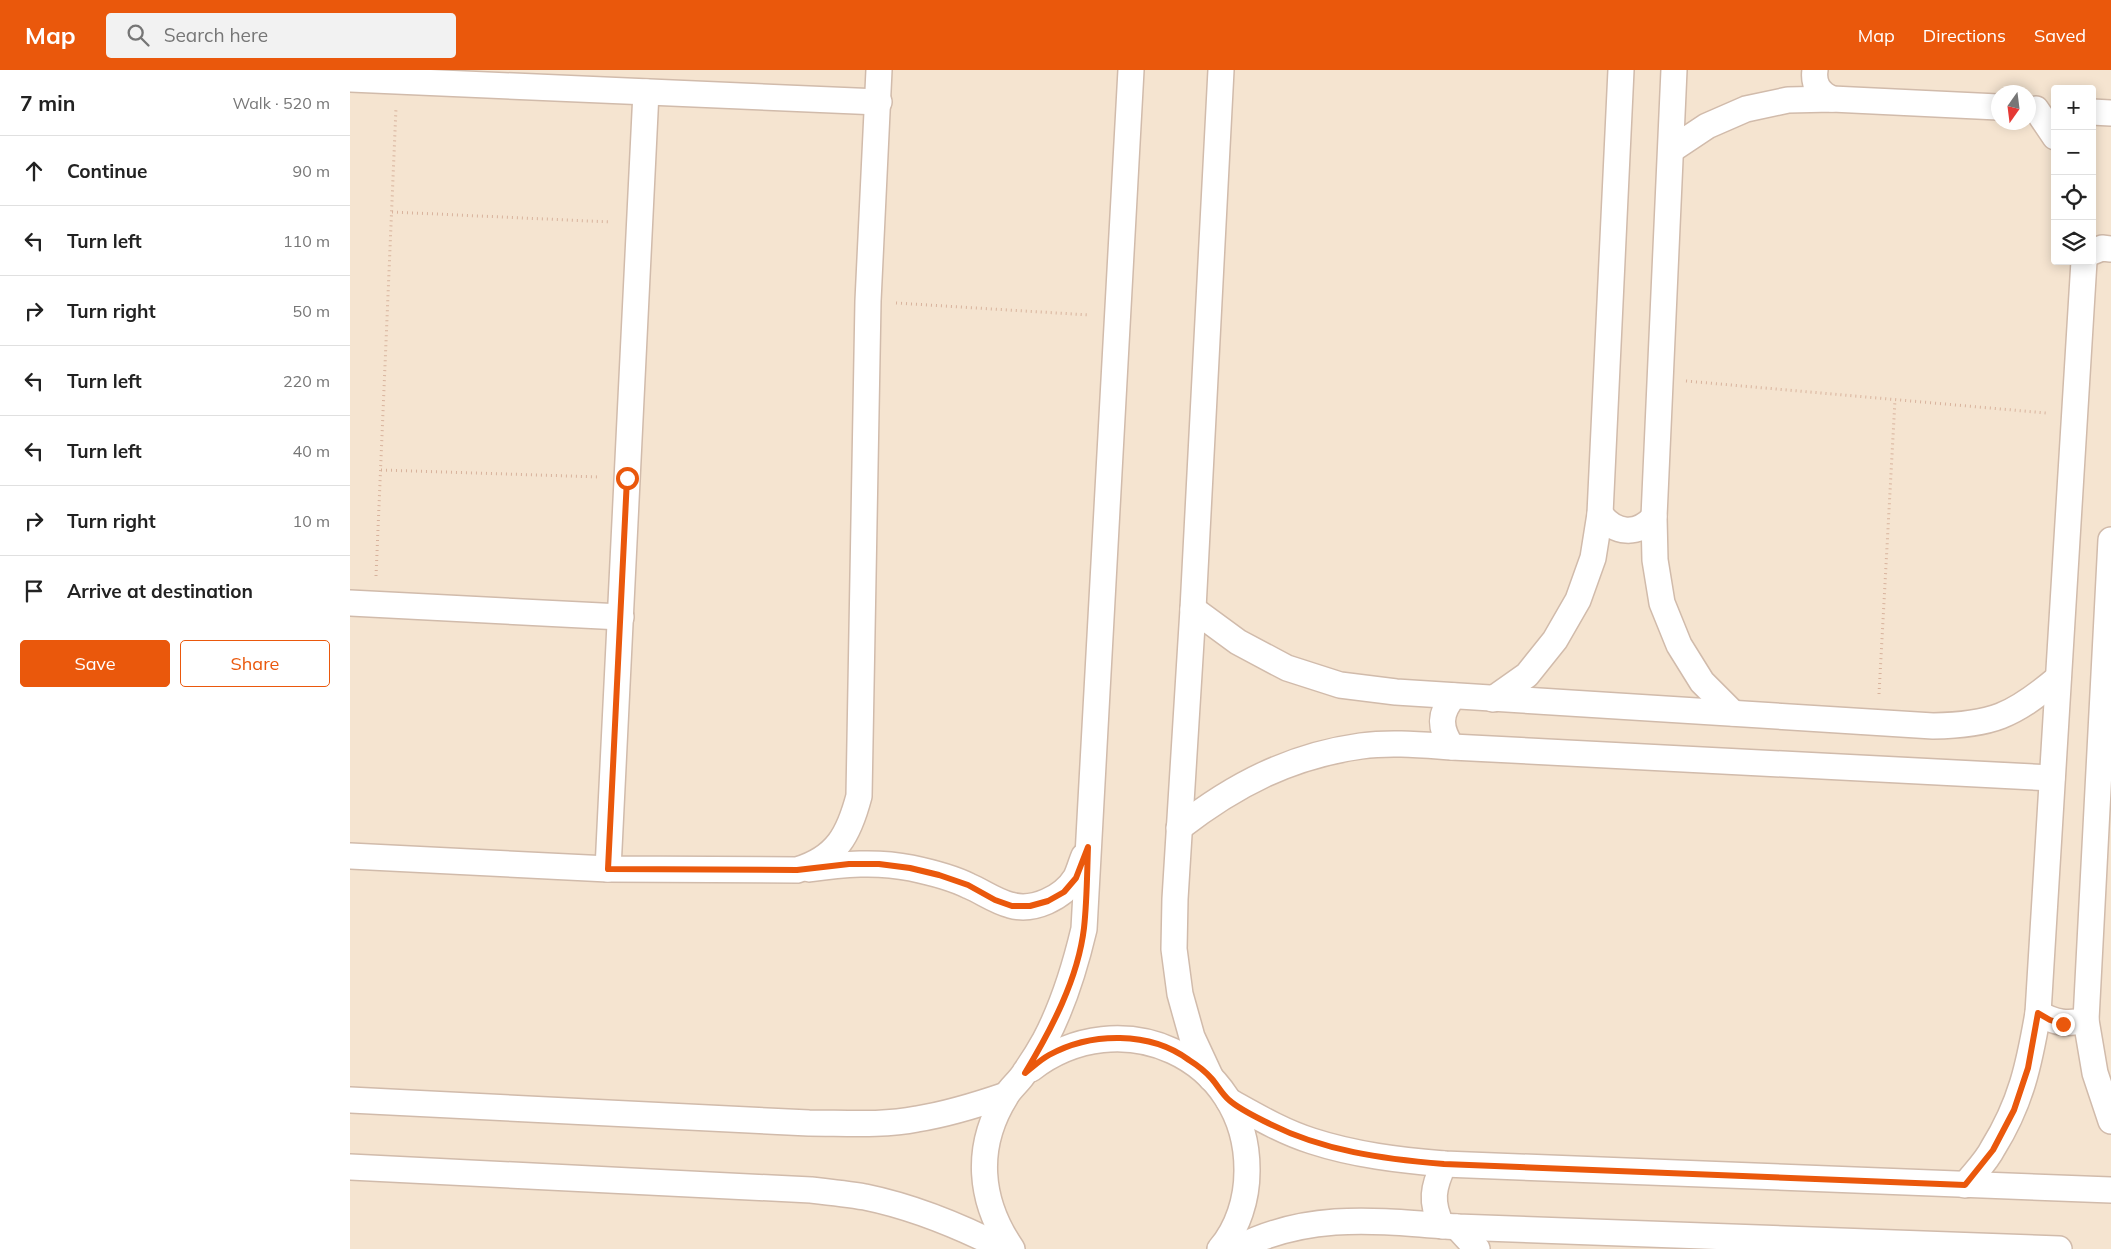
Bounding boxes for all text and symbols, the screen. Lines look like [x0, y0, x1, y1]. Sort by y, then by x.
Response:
search box [106, 13, 456, 58]
text: Map [25, 20, 76, 50]
icon: search [124, 21, 152, 49]
text: Search here [164, 23, 268, 47]
text: Map [1858, 24, 1895, 47]
text: Directions [1923, 24, 2006, 47]
text: Saved [2034, 24, 2086, 47]
north arrow [1991, 85, 2036, 130]
map controls [2051, 85, 2096, 265]
button: + [2051, 85, 2096, 130]
text: 7 min [20, 90, 75, 116]
text: Walk · 520 m [232, 93, 330, 113]
button: − [2051, 130, 2096, 175]
icon: ahead [20, 157, 48, 185]
text: Continue [67, 159, 147, 183]
text: 90 m [293, 161, 330, 181]
button: locate [2051, 175, 2096, 220]
button: layers [2051, 220, 2096, 265]
icon: left [20, 227, 48, 255]
text: Turn left [67, 229, 142, 253]
text: 110 m [283, 231, 330, 251]
icon: right [20, 297, 48, 325]
text: Turn right [67, 299, 156, 323]
text: 50 m [293, 301, 330, 321]
icon: left [20, 367, 48, 395]
text: Turn left [67, 369, 142, 393]
text: 220 m [283, 371, 330, 391]
icon: left [20, 437, 48, 465]
text: Turn left [67, 439, 142, 463]
text: 40 m [293, 441, 330, 461]
route start [616, 467, 639, 490]
icon: right [20, 507, 48, 535]
text: Turn right [67, 509, 156, 533]
text: 10 m [293, 511, 330, 531]
icon: arrive [20, 577, 48, 605]
text: Arrive at destination [67, 579, 253, 603]
button: Save [20, 640, 170, 687]
button: Share [180, 640, 330, 687]
route end [2052, 1013, 2075, 1036]

